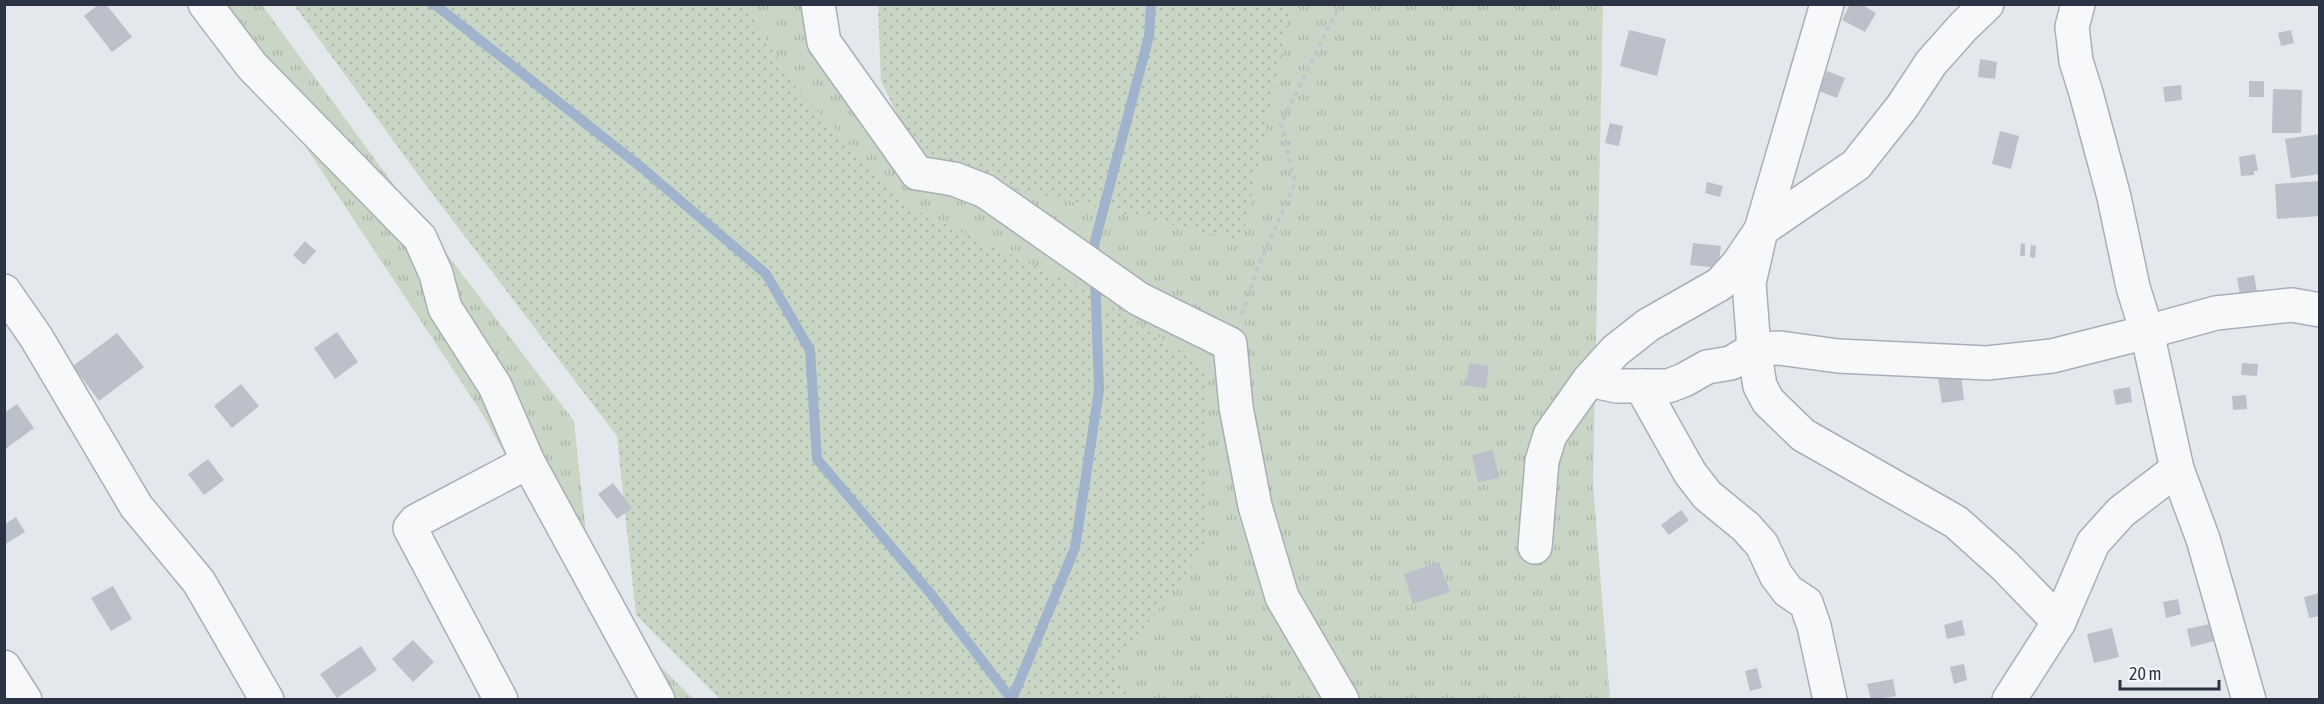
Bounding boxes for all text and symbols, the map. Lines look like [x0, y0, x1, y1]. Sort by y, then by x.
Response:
scale bar [2120, 653, 2219, 691]
text: 20 m [2129, 663, 2161, 684]

